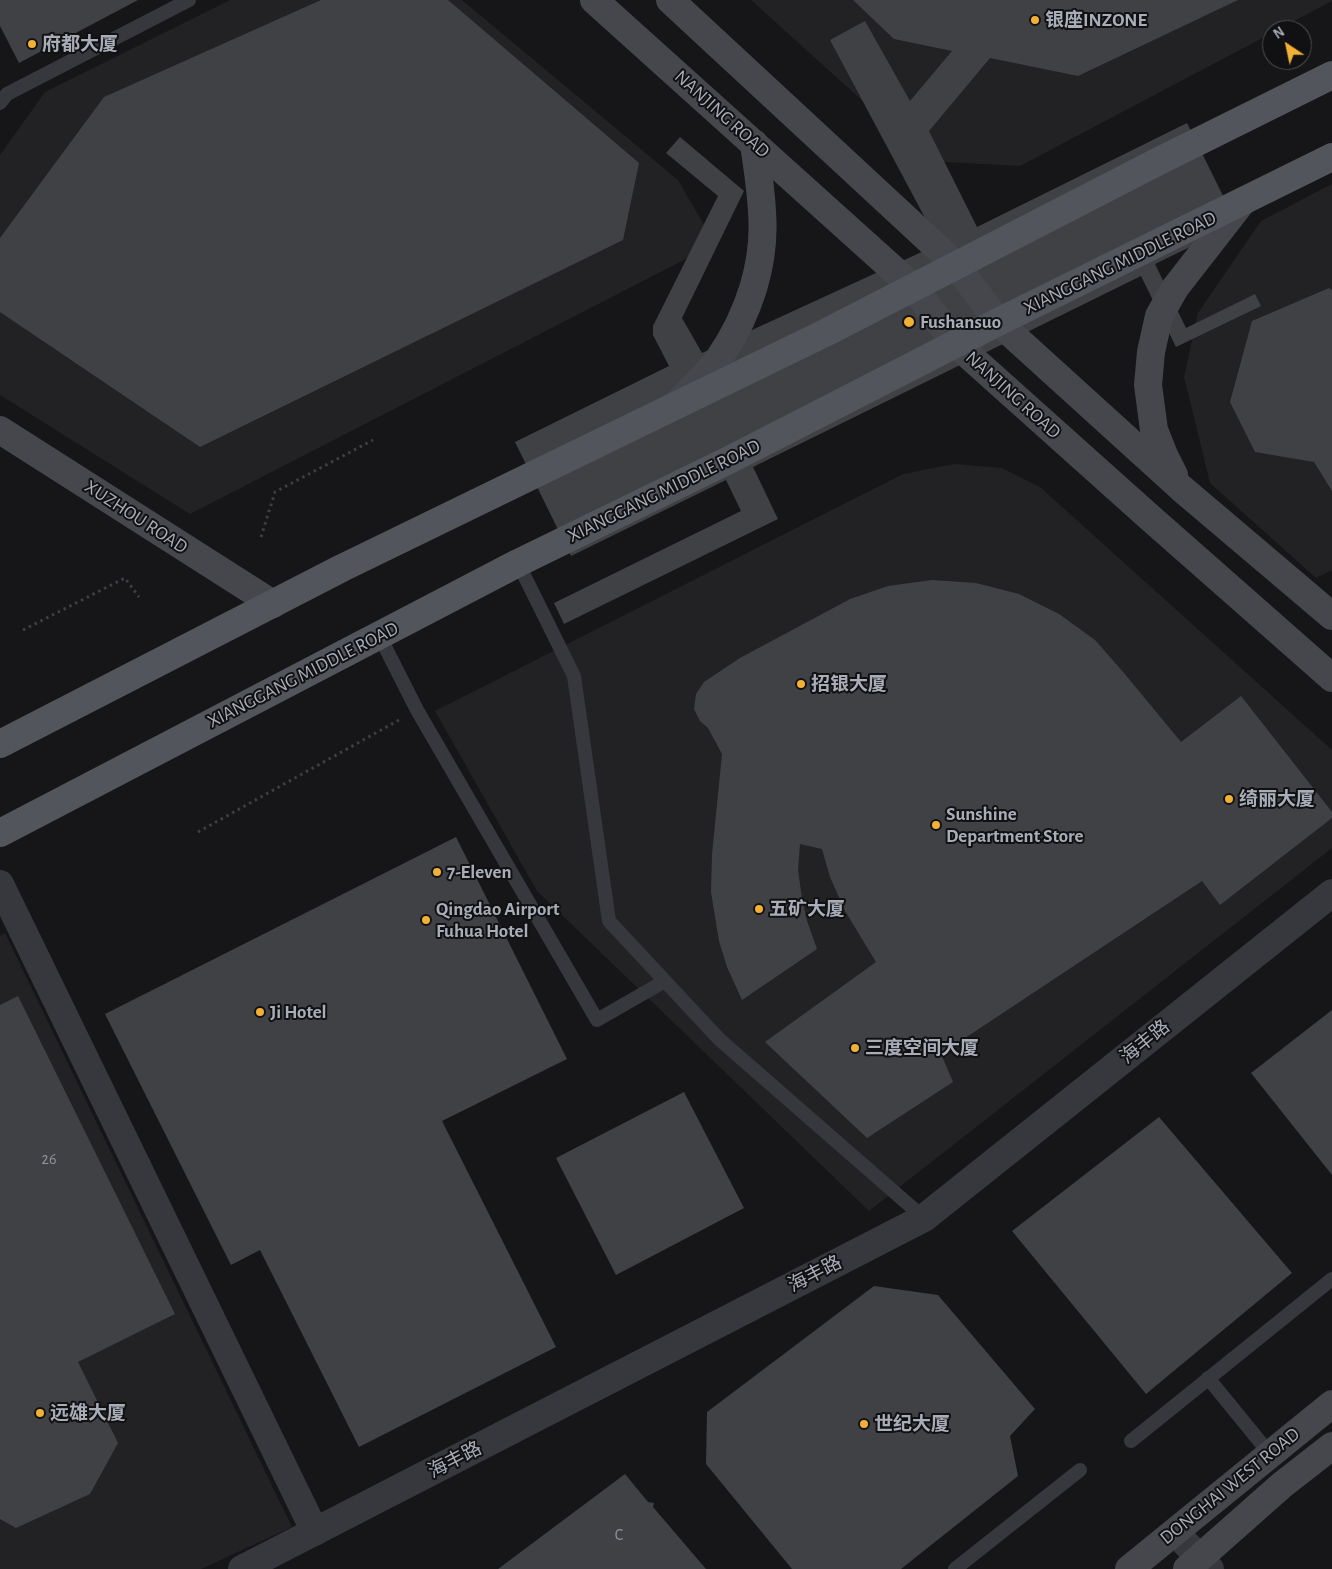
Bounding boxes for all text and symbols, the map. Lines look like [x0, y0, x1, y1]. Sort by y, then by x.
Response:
place label: 银座INZONE [1045, 9, 1147, 31]
marker: 银座INZONE [1029, 14, 1041, 26]
north arrow [1262, 20, 1312, 70]
text: N [1271, 25, 1287, 42]
place label: 府都大厦 [42, 33, 118, 55]
marker: 府都大厦 [26, 38, 38, 50]
street label: NANJING ROAD [670, 65, 774, 163]
street label: XIANGGANG MIDDLE ROAD [1020, 206, 1220, 320]
place label: Fushansuo [920, 311, 1001, 333]
marker: Fushansuo [902, 315, 916, 329]
street label: NANJING ROAD [961, 346, 1065, 444]
street label: XIANGGANG MIDDLE ROAD [564, 434, 764, 548]
street label: XUZHOU ROAD [80, 475, 192, 559]
street label: XIANGGANG MIDDLE ROAD [204, 617, 402, 733]
place label: 招银大厦 [811, 673, 887, 695]
marker: 招银大厦 [795, 678, 807, 690]
place label: 绮丽大厦 [1239, 788, 1315, 810]
marker: 绮丽大厦 [1223, 793, 1235, 805]
place label: Sunshine Department Store [946, 803, 1084, 847]
marker: Sunshine Department Store [930, 819, 942, 831]
place label: 7-Eleven [447, 861, 511, 883]
marker: 7-Eleven [431, 866, 443, 878]
place label: Qingdao Airport Fuhua Hotel [436, 898, 559, 942]
place label: 五矿大厦 [769, 898, 845, 920]
marker: 五矿大厦 [753, 903, 765, 915]
marker: Qingdao Airport Fuhua Hotel [420, 914, 432, 926]
place label: Ji Hotel [270, 1001, 327, 1023]
marker: Ji Hotel [254, 1006, 266, 1018]
street label: 海丰路 [1116, 1015, 1174, 1069]
place label: 三度空间大厦 [865, 1037, 979, 1059]
marker: 三度空间大厦 [849, 1042, 861, 1054]
house number: 26 [42, 1149, 56, 1169]
street label: 海丰路 [784, 1251, 846, 1297]
place label: 远雄大厦 [50, 1402, 126, 1424]
marker: 远雄大厦 [34, 1407, 46, 1419]
place label: 世纪大厦 [874, 1413, 950, 1435]
marker: 世纪大厦 [858, 1418, 870, 1430]
street label: DONGHAI WEST ROAD [1156, 1423, 1304, 1549]
street label: 海丰路 [424, 1437, 486, 1483]
house number: C [615, 1525, 623, 1545]

